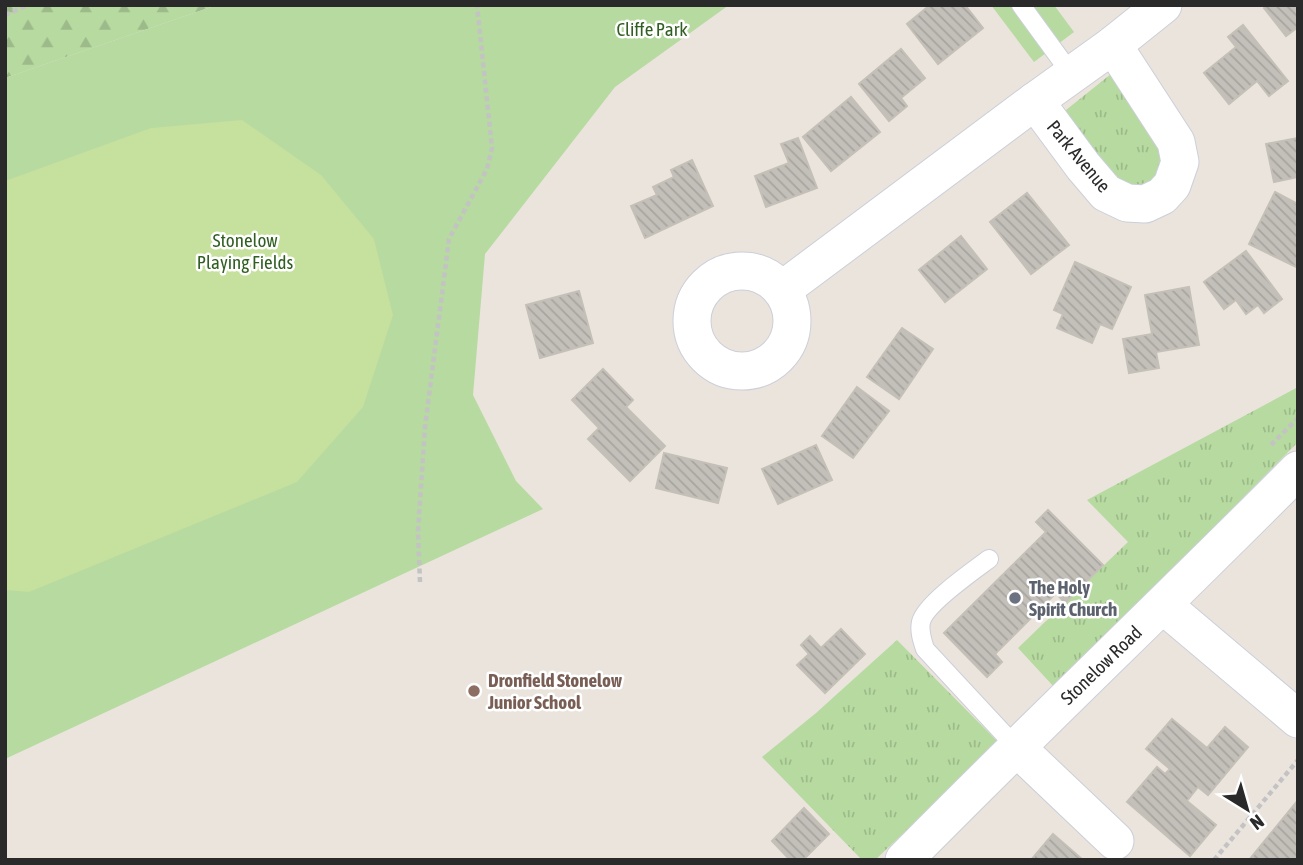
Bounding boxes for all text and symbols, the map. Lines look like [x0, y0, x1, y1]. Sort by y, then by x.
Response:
park label: Cliffe Park [616, 18, 688, 40]
street label: Park Avenue [1043, 116, 1115, 196]
park label: Stonelow Playing Fields [197, 229, 294, 273]
place label: The Holy Spirit Church [1029, 576, 1117, 620]
marker: The Holy Spirit Church [1007, 590, 1023, 606]
street label: Stonelow Road [1056, 621, 1146, 709]
place label: Dronfield Stonelow Junior School [487, 669, 623, 713]
marker: Dronfield Stonelow Junior School [466, 683, 482, 699]
north arrow [1212, 774, 1282, 844]
text: N [1246, 810, 1268, 835]

